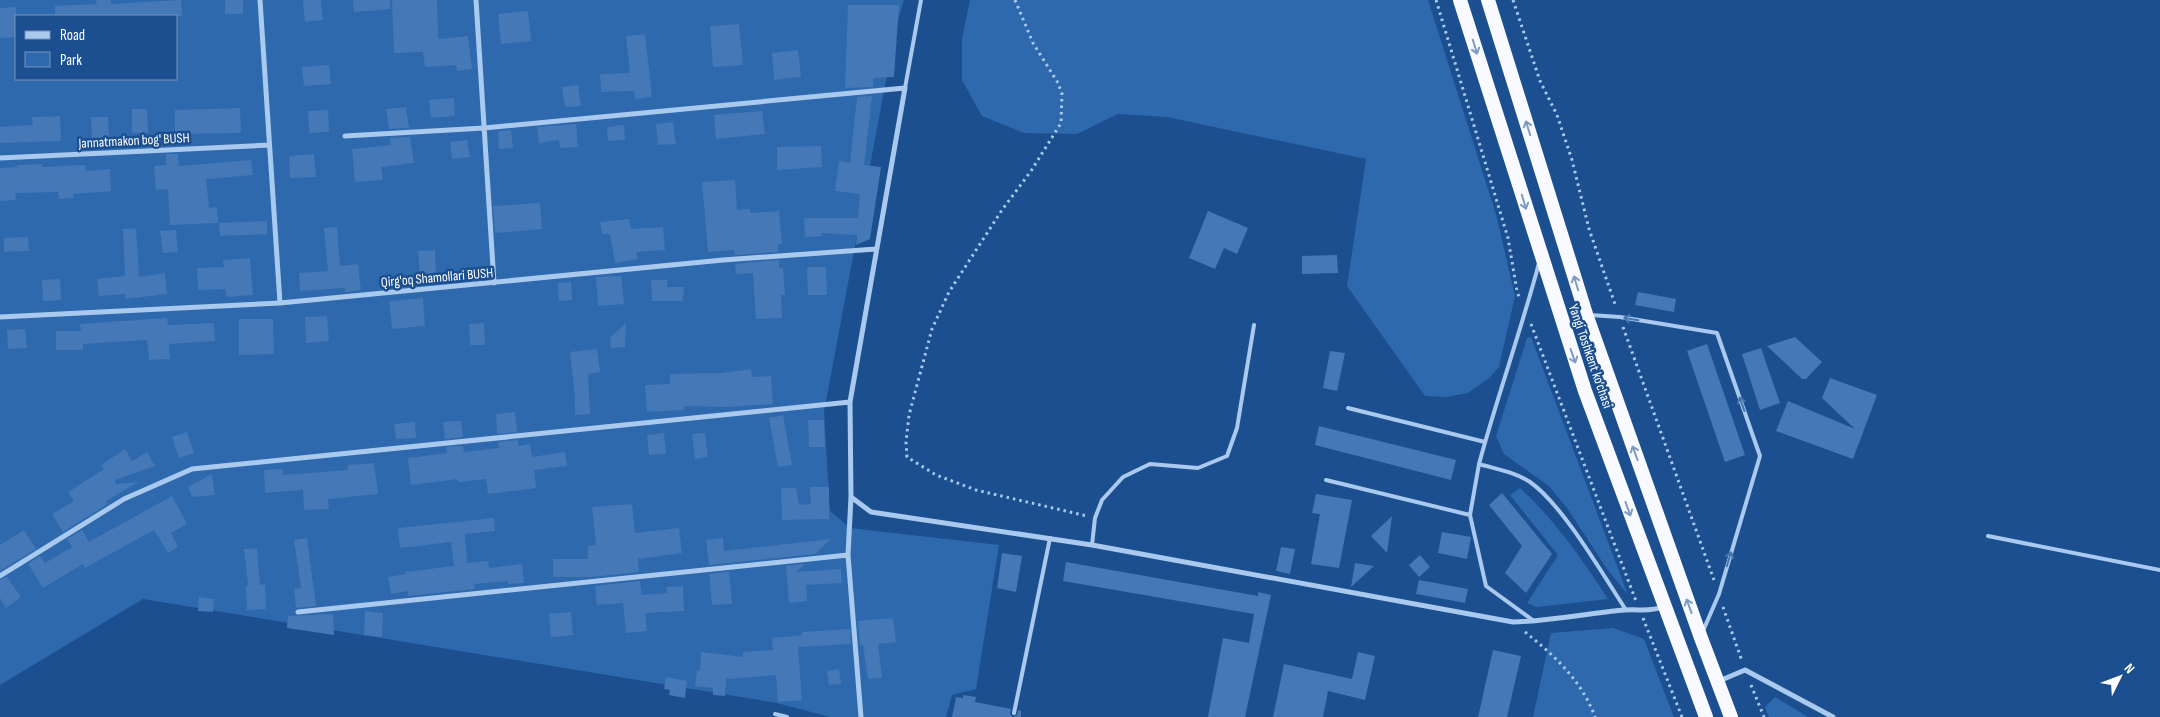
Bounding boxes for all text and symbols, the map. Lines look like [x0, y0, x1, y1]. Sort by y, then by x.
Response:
legend [15, 15, 178, 80]
text: Road [60, 26, 85, 45]
one-way arrow [1471, 38, 1480, 54]
text: Park [60, 51, 82, 70]
one-way arrow [1523, 120, 1532, 136]
street label: Jannatmakon bog' BUSH [77, 129, 190, 152]
one-way arrow [1519, 193, 1529, 209]
street label: Qirg'oq Shamollari BUSH [380, 264, 494, 291]
one-way arrow [1571, 275, 1581, 291]
street label: Yangi Toshkent ko‘chasi [1565, 302, 1616, 410]
one-way arrow [1624, 314, 1640, 324]
one-way arrow [1569, 348, 1578, 364]
one-way arrow [1737, 397, 1746, 412]
one-way arrow [1630, 446, 1639, 461]
one-way arrow [1624, 501, 1633, 516]
one-way arrow [1725, 552, 1734, 567]
one-way arrow [1684, 598, 1694, 614]
north arrow [2095, 652, 2145, 702]
text: N [2120, 660, 2138, 677]

